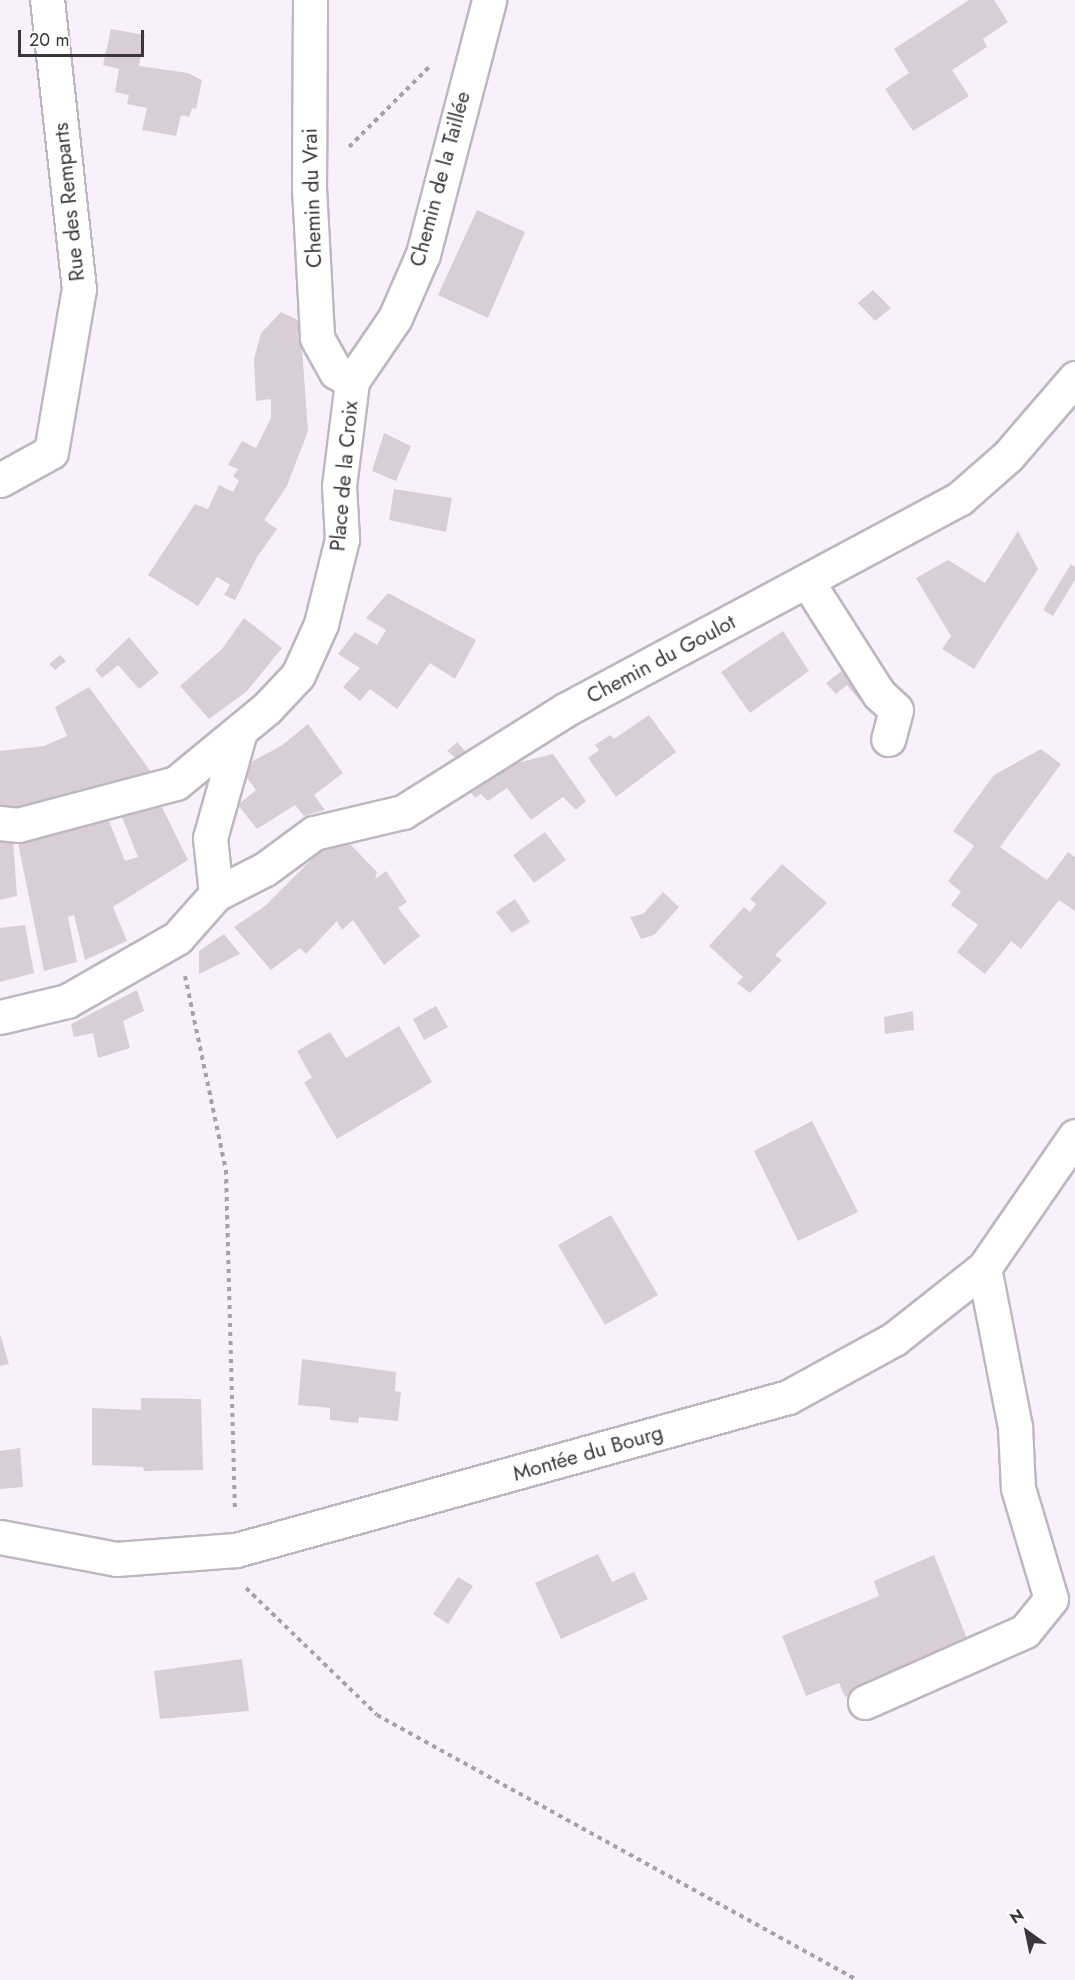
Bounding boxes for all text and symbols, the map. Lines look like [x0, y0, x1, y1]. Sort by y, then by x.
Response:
scale bar [21, 18, 147, 56]
text: 20 m [29, 27, 69, 53]
street label: Chemin de la Taillée [405, 89, 475, 269]
street label: Rue des Remparts [48, 122, 90, 282]
street label: Chemin du Vrai [297, 128, 327, 268]
street label: Place de la Croix [325, 400, 363, 552]
street label: Chemin du Goulot [582, 609, 740, 709]
street label: Montée du Bourg [510, 1420, 666, 1486]
north arrow [997, 1902, 1057, 1962]
text: N [1005, 1903, 1029, 1930]

